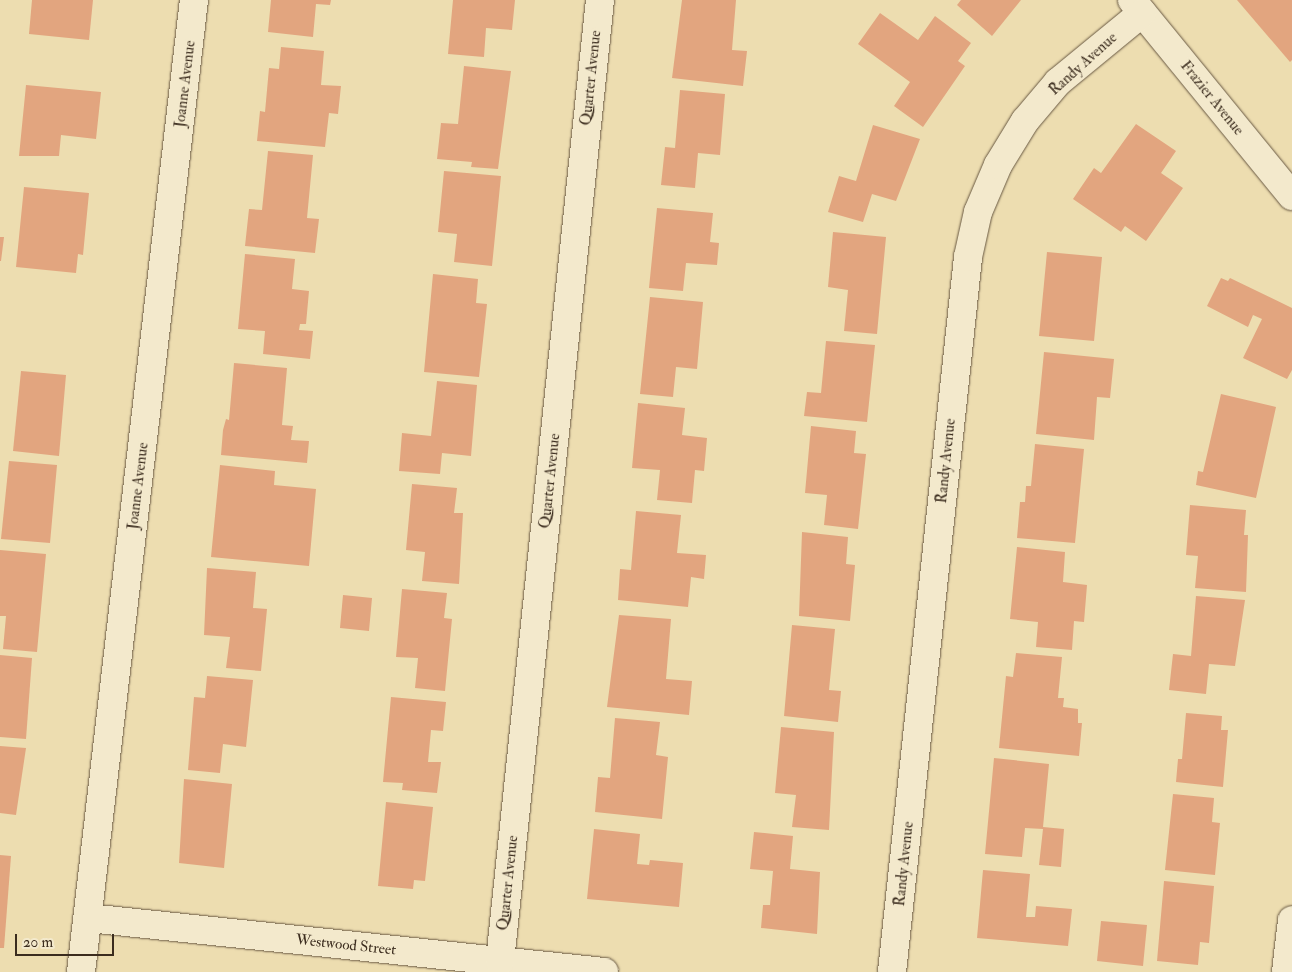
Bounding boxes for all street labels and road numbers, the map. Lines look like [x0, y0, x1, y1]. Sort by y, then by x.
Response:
street label: Randy Avenue [1045, 29, 1121, 99]
street label: Quarter Avenue [577, 30, 605, 126]
street label: Joanne Avenue [171, 39, 199, 129]
street label: Frazier Avenue [1177, 57, 1247, 139]
street label: Randy Avenue [933, 418, 959, 504]
street label: Quarter Avenue [536, 433, 564, 529]
street label: Joanne Avenue [124, 441, 152, 531]
street label: Randy Avenue [891, 821, 917, 907]
street label: Quarter Avenue [494, 835, 522, 931]
street label: Westwood Street [295, 931, 397, 959]

